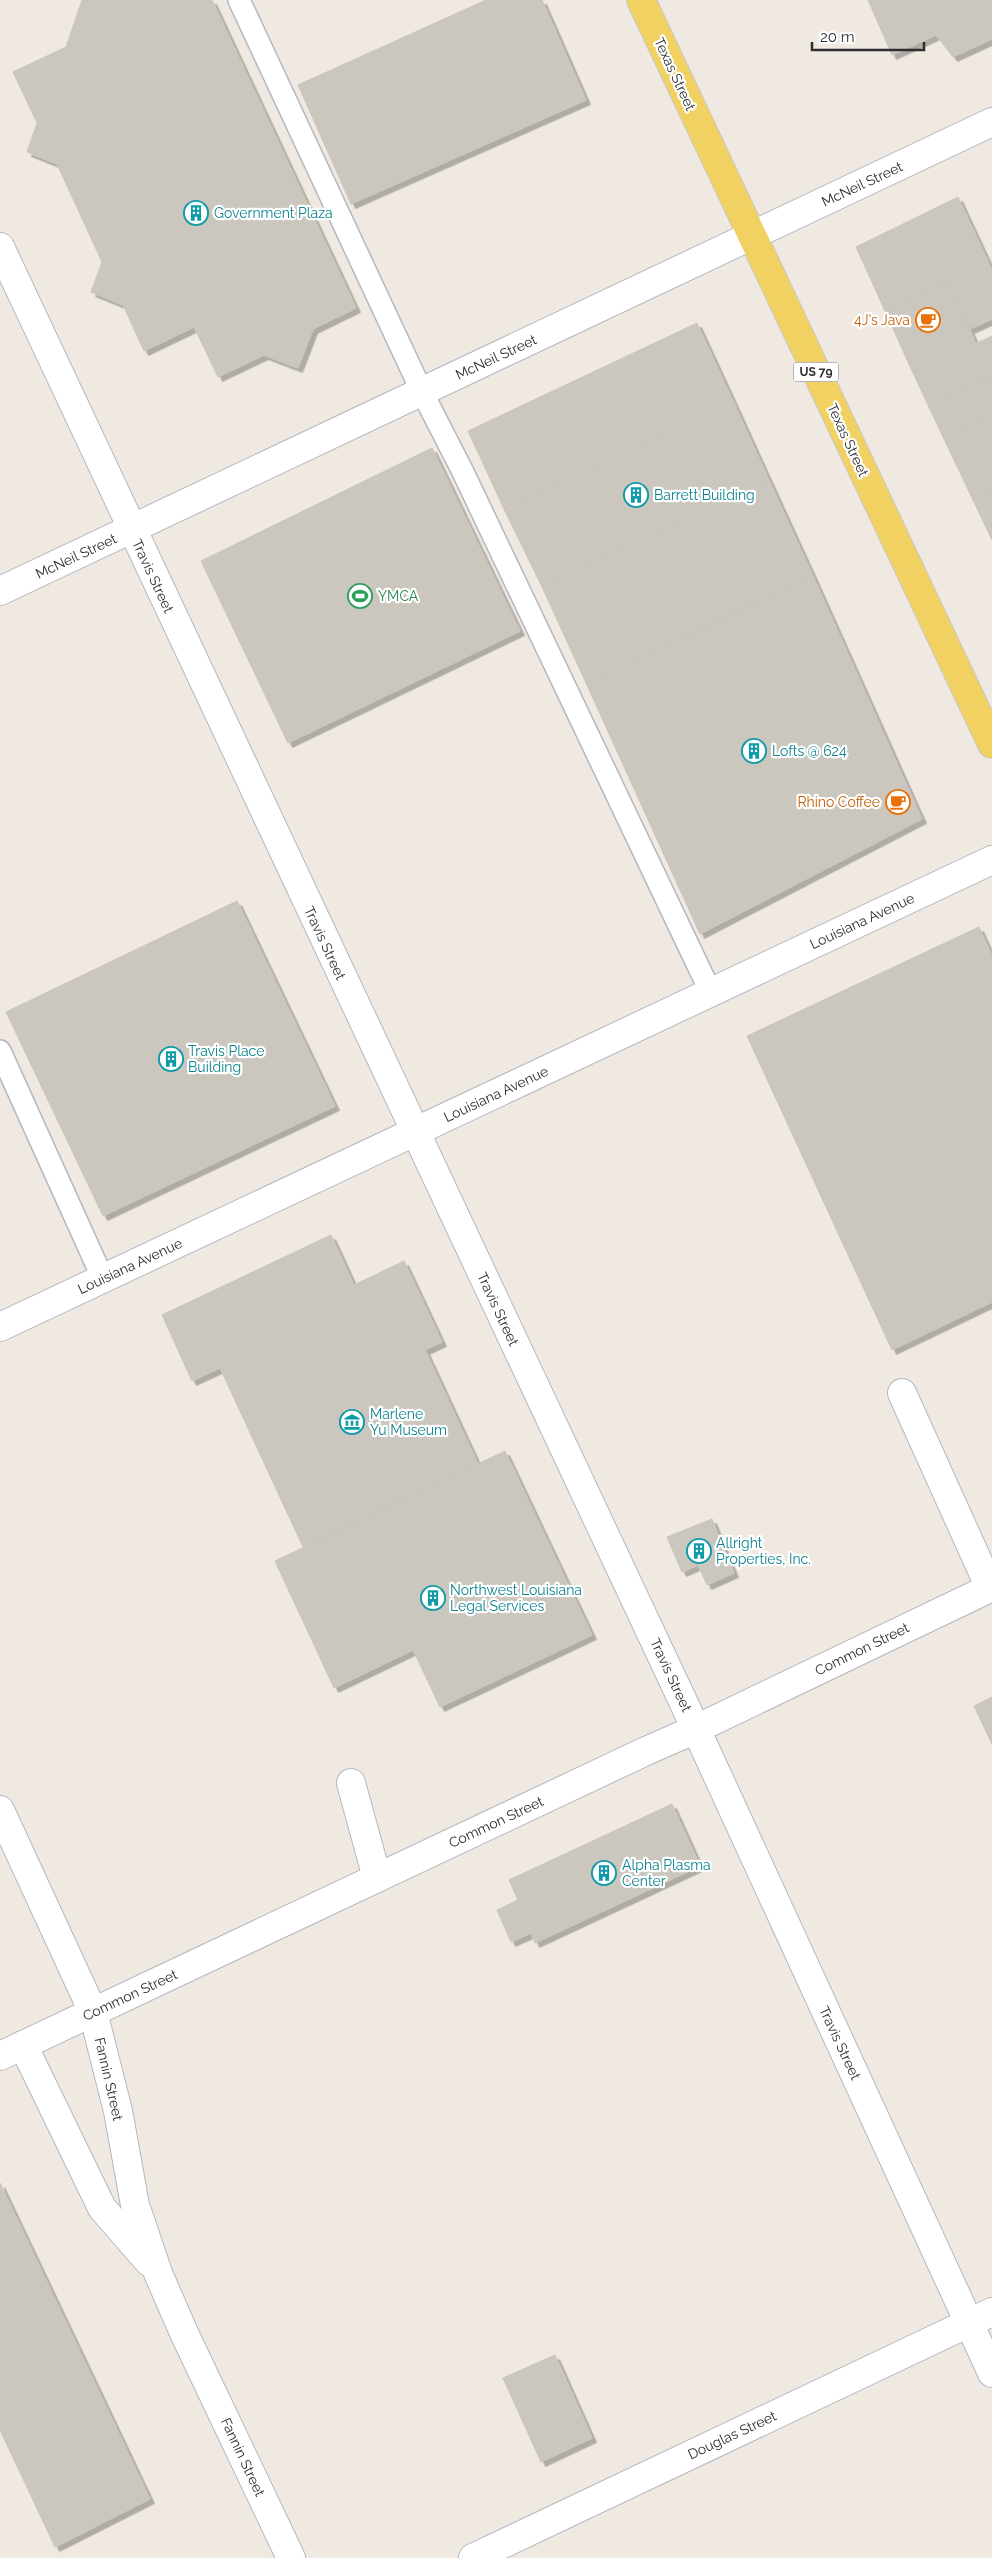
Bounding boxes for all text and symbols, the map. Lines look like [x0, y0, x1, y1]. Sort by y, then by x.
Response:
scale bar [812, 20, 924, 52]
text: 20 m [820, 28, 855, 46]
street label: Texas Street [651, 35, 699, 113]
street label: McNeil Street [819, 158, 905, 210]
building icon: Government Plaza [183, 200, 209, 226]
place label: Government Plaza [214, 205, 333, 221]
cafe icon: 4J's Java [915, 307, 941, 333]
place label: 4J's Java [854, 312, 910, 328]
street label: McNeil Street [453, 331, 539, 383]
road number: US 79 [794, 362, 838, 382]
street label: Texas Street [824, 401, 872, 479]
building icon: Barrett Building [623, 482, 649, 508]
place label: Barrett Building [654, 487, 755, 503]
street label: McNeil Street [33, 530, 119, 582]
street label: Travis Street [129, 537, 177, 616]
sports icon: YMCA [347, 583, 373, 609]
place label: YMCA [378, 588, 419, 604]
building icon: Lofts @ 624 [741, 738, 767, 764]
place label: Lofts @ 624 [772, 743, 847, 759]
cafe icon: Rhino Coffee [885, 789, 911, 815]
place label: Rhino Coffee [797, 794, 880, 810]
street label: Louisiana Avenue [807, 890, 917, 952]
street label: Travis Street [301, 904, 349, 983]
place label: Travis Place Building [188, 1043, 264, 1075]
building icon: Travis Place Building [158, 1046, 184, 1072]
street label: Louisiana Avenue [441, 1063, 551, 1125]
street label: Louisiana Avenue [75, 1235, 185, 1297]
street label: Travis Street [474, 1270, 522, 1349]
place label: Marlene Yu Museum [370, 1406, 447, 1438]
museum icon: Marlene Yu Museum [339, 1409, 365, 1435]
place label: Allright Properties, Inc. [716, 1535, 811, 1567]
building icon: Allright Properties, Inc. [686, 1538, 712, 1564]
place label: Northwest Louisiana Legal Services [450, 1582, 582, 1614]
building icon: Northwest Louisiana Legal Services [420, 1585, 446, 1611]
street label: Common Street [812, 1619, 912, 1679]
street label: Travis Street [647, 1636, 695, 1715]
street label: Common Street [446, 1793, 546, 1851]
place label: Alpha Plasma Center [622, 1857, 711, 1889]
building icon: Alpha Plasma Center [591, 1860, 617, 1886]
street label: Common Street [80, 1966, 180, 2024]
street label: Travis Street [816, 2004, 864, 2083]
street label: Fannin Street [92, 2036, 126, 2122]
street label: Douglas Street [685, 2407, 779, 2463]
street label: Fannin Street [218, 2415, 268, 2499]

